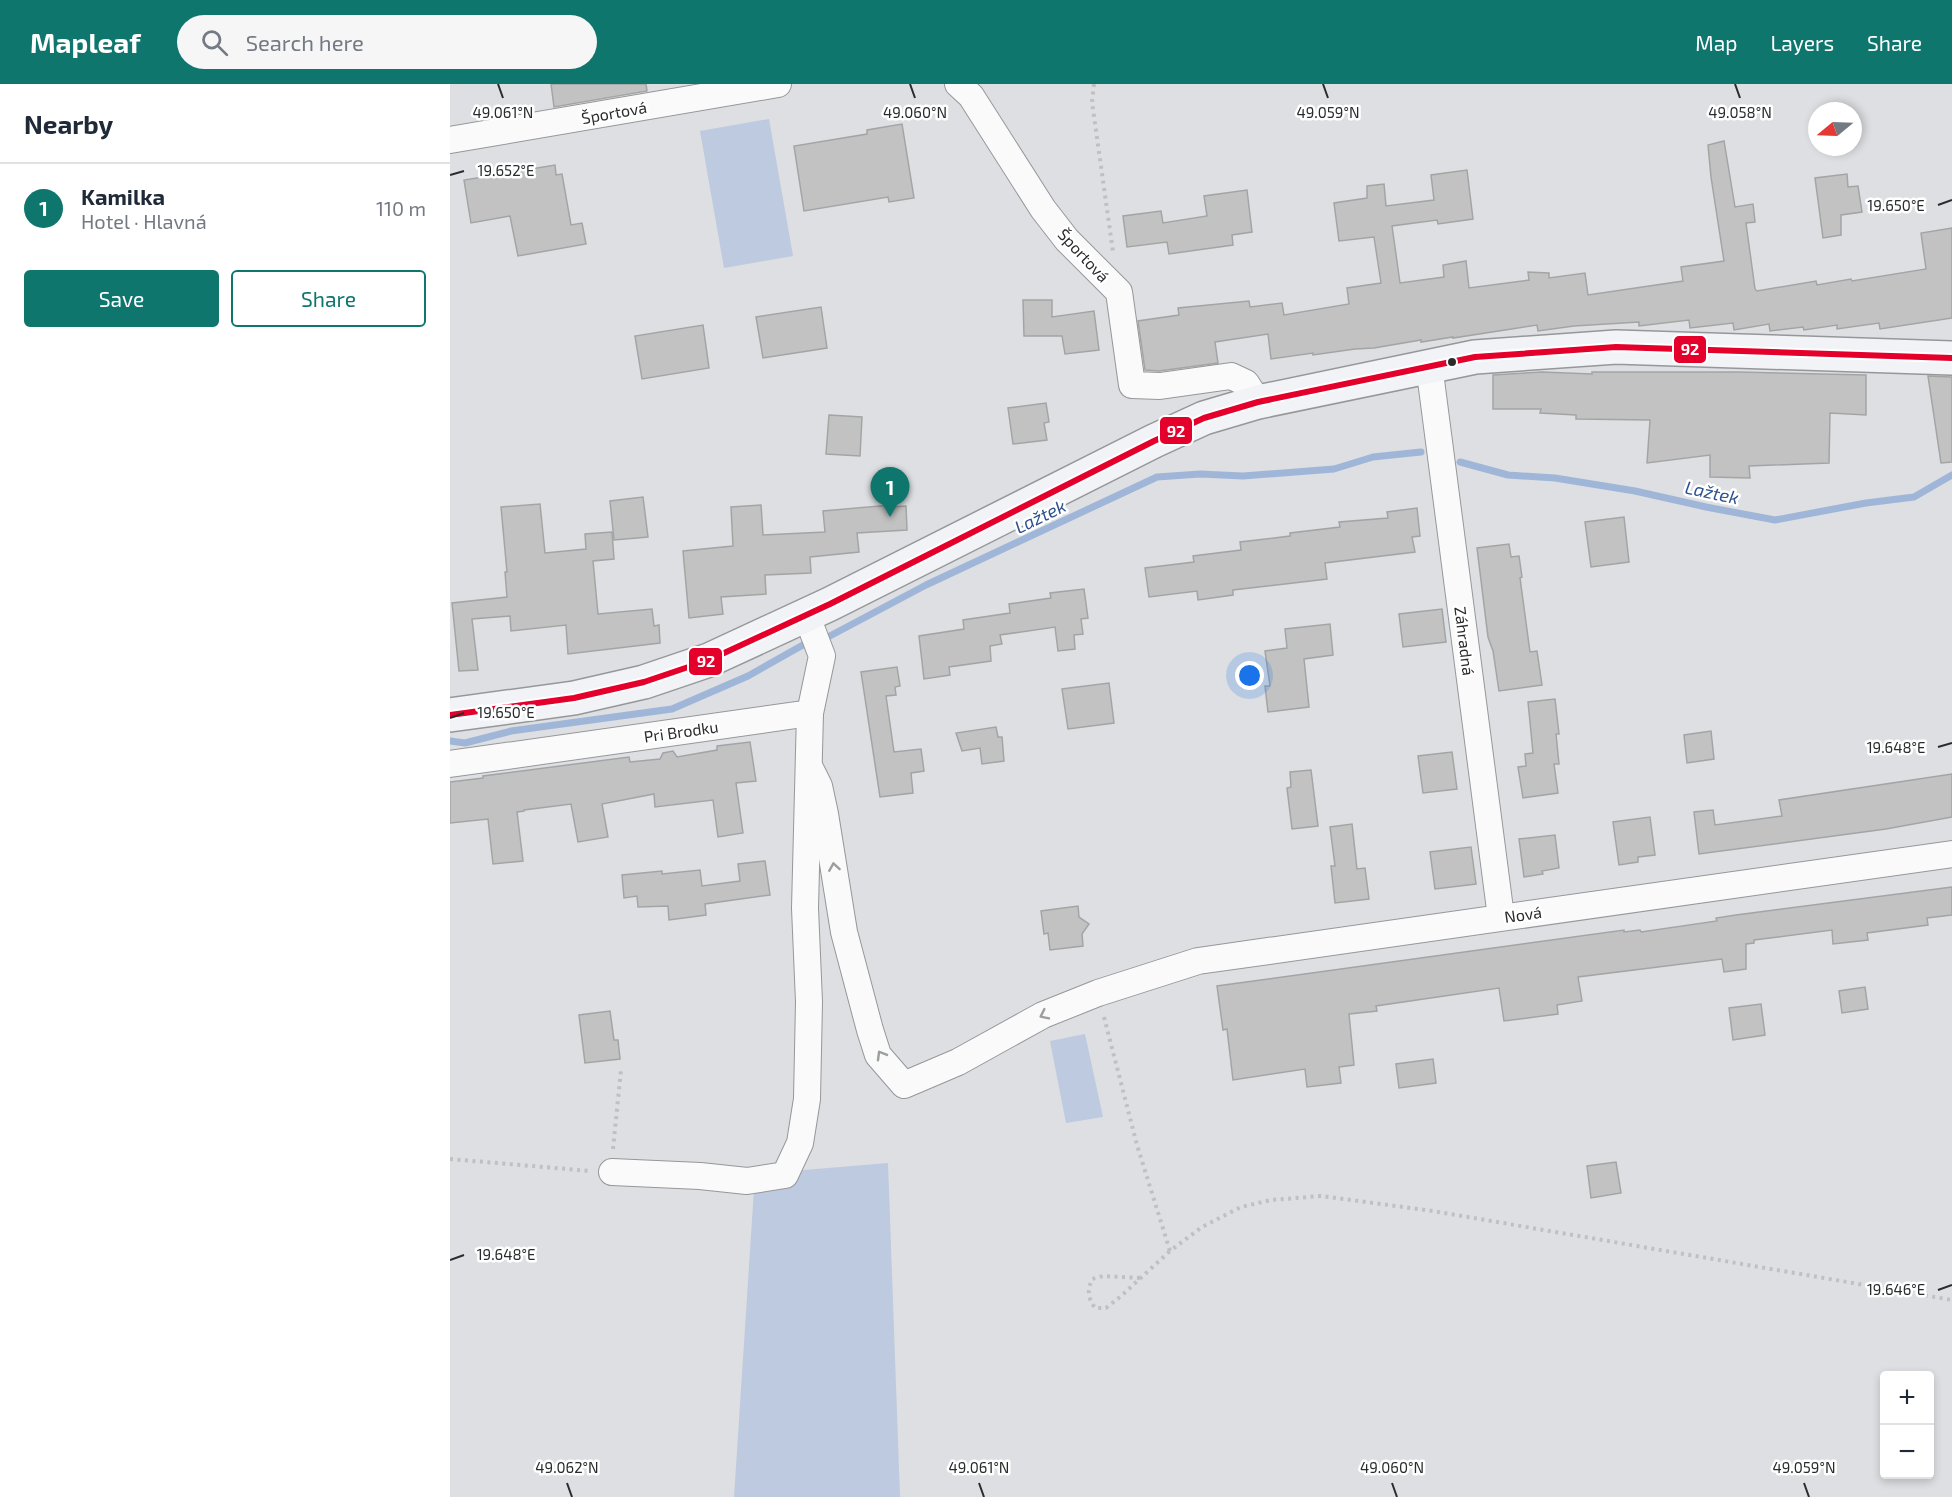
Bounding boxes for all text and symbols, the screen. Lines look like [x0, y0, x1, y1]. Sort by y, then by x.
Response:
search box [177, 15, 597, 69]
text: Mapleaf [30, 25, 141, 59]
icon: search [198, 26, 231, 59]
text: Search here [246, 29, 364, 55]
text: Map [1695, 30, 1737, 55]
text: Layers [1770, 30, 1834, 55]
text: Share [1867, 30, 1922, 55]
street label: Športová [580, 97, 648, 127]
north arrow [1808, 102, 1862, 156]
text: 49.061°N [473, 103, 533, 121]
text: 49.060°N [883, 103, 947, 121]
text: 49.059°N [1297, 103, 1359, 121]
text: 49.058°N [1708, 103, 1772, 121]
text: Nearby [24, 108, 113, 139]
text: 19.652°E [478, 161, 534, 179]
text: Kamilka [81, 183, 165, 209]
text: 1 [39, 196, 48, 220]
text: 110 m [376, 196, 426, 220]
text: 19.650°E [1867, 196, 1925, 214]
text: Hotel · Hlavná [81, 209, 207, 233]
street label: Športová [1055, 224, 1113, 286]
button: Save [24, 270, 219, 327]
button: Share [231, 270, 426, 327]
line badge: 92 [1673, 335, 1707, 364]
text: 92 [1681, 339, 1699, 358]
unlabelled marker [1446, 356, 1458, 368]
line badge: 92 [1159, 416, 1193, 445]
text: 92 [1167, 421, 1185, 440]
pin: 1 [870, 468, 910, 517]
water label: Lažtek [1683, 476, 1741, 508]
water label: Lažtek [1011, 494, 1069, 538]
street label: Záhradná [1451, 605, 1479, 677]
line badge: 92 [688, 647, 723, 676]
text: 92 [697, 651, 715, 670]
your location [1235, 661, 1264, 690]
text: 19.650°E [477, 703, 535, 721]
street label: Pri Brodku [643, 716, 719, 746]
text: 19.648°E [1867, 738, 1925, 756]
one-way arrow [828, 862, 840, 871]
street label: Nová [1503, 902, 1543, 926]
one-way arrow [1039, 1008, 1050, 1020]
one-way arrow [877, 1051, 888, 1061]
text: 19.648°E [477, 1245, 535, 1263]
text: 19.646°E [1867, 1280, 1925, 1298]
map controls [1880, 1371, 1934, 1479]
button: + [1880, 1371, 1934, 1425]
button: − [1880, 1425, 1934, 1479]
text: 49.062°N [535, 1458, 599, 1476]
text: 49.061°N [949, 1458, 1009, 1476]
text: 49.060°N [1360, 1458, 1424, 1476]
text: 49.059°N [1773, 1458, 1835, 1476]

